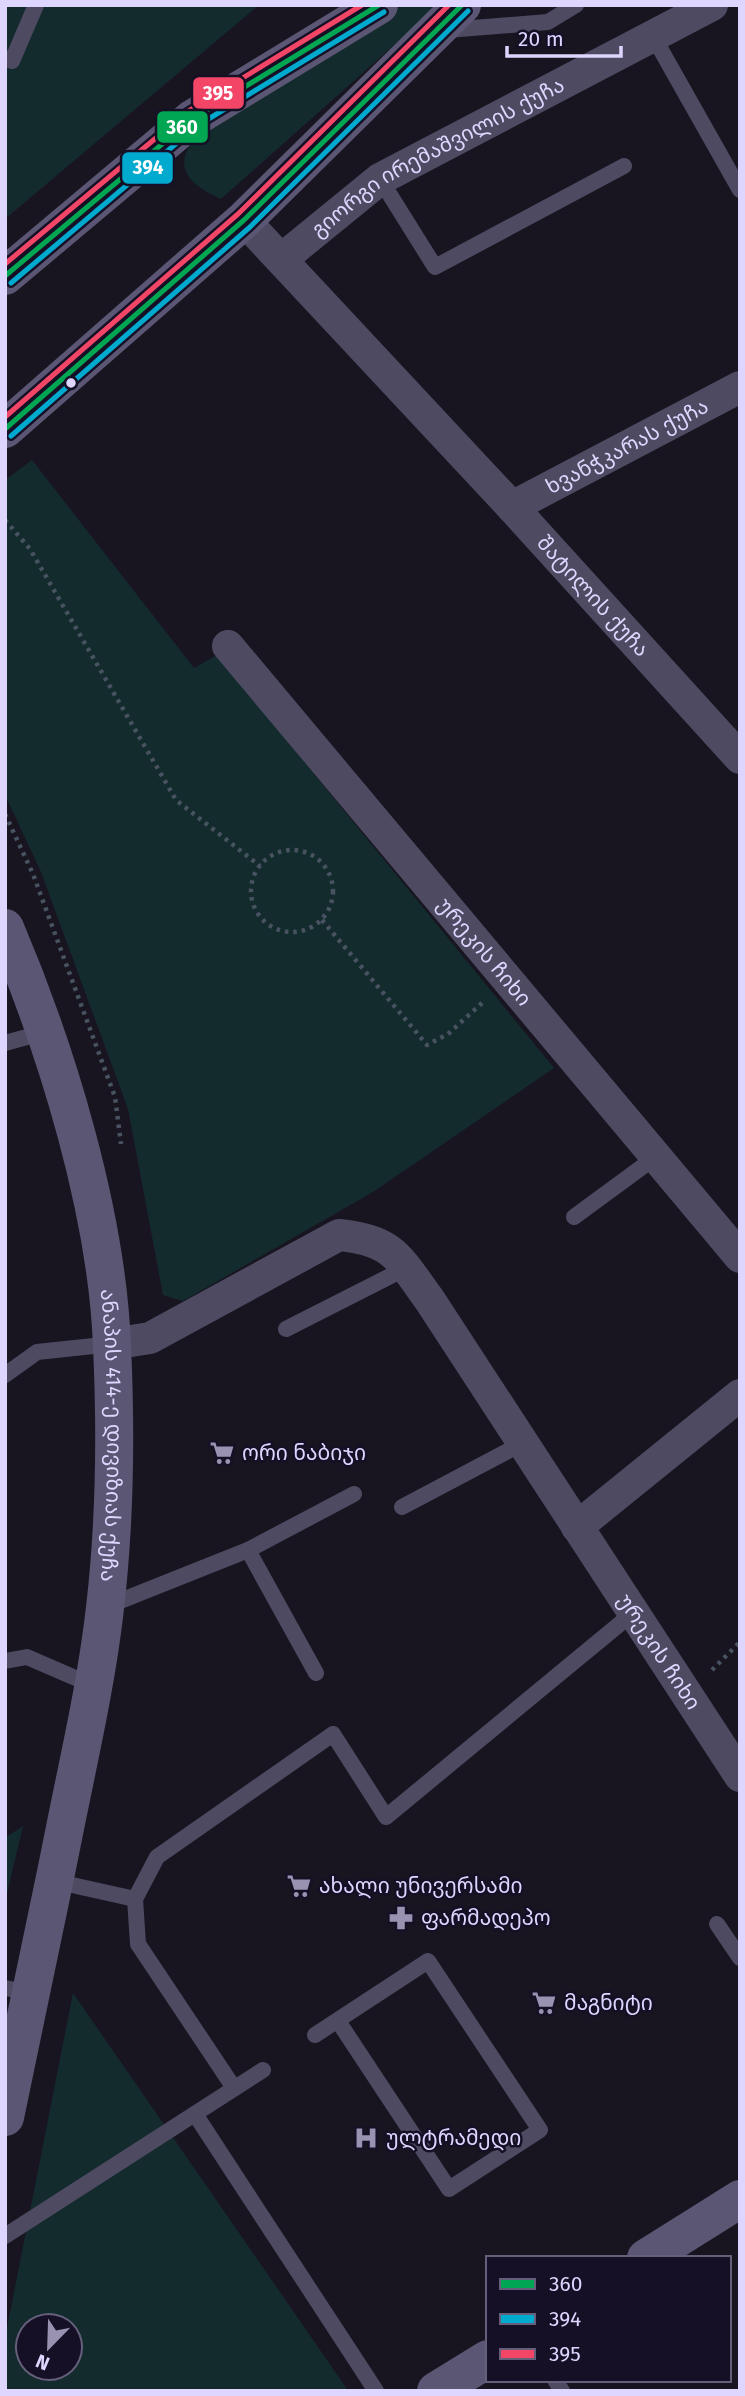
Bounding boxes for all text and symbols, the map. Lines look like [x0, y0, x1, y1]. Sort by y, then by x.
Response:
scale bar [507, 14, 621, 58]
text: 20 m [518, 26, 564, 52]
street label: გიორგი ირემაშვილის ქუჩა [306, 72, 569, 243]
line badge: 395 [192, 76, 245, 110]
text: 395 [202, 82, 233, 105]
line badge: 360 [156, 110, 209, 144]
text: 360 [165, 116, 198, 139]
line badge: 394 [121, 151, 174, 185]
text: 394 [132, 156, 164, 179]
unlabelled marker [64, 376, 78, 390]
street label: ხვანჭკარას ქუჩა [541, 393, 713, 500]
street label: შატილის ქუჩა [531, 530, 655, 662]
street label: ურეკის ჩიხი [432, 892, 537, 1011]
street label: ანაპის 414-ე დივიზიას ქუჩა [95, 1288, 127, 1583]
supermarket icon: ორი ნაბიჯი [208, 1439, 236, 1467]
place label: ორი ნაბიჯი [242, 1440, 366, 1466]
street label: ურეკის ჩიხი [612, 1589, 706, 1715]
supermarket icon: ახალი უნივერსამი [285, 1872, 313, 1900]
place label: ახალი უნივერსამი [319, 1873, 523, 1899]
pharmacy icon: ფარმადეპო [387, 1904, 415, 1932]
place label: ფარმადეპო [421, 1905, 551, 1931]
supermarket icon: მაგნიტი [530, 1989, 558, 2017]
place label: მაგნიტი [564, 1990, 653, 2016]
hospital icon: ულტრამედი [352, 2124, 380, 2152]
place label: ულტრამედი [386, 2125, 521, 2151]
legend [486, 2256, 731, 2382]
text: 360 [549, 2271, 582, 2297]
text: 394 [549, 2306, 581, 2332]
north arrow [14, 2312, 84, 2382]
text: 395 [549, 2341, 581, 2367]
text: N [32, 2349, 53, 2375]

